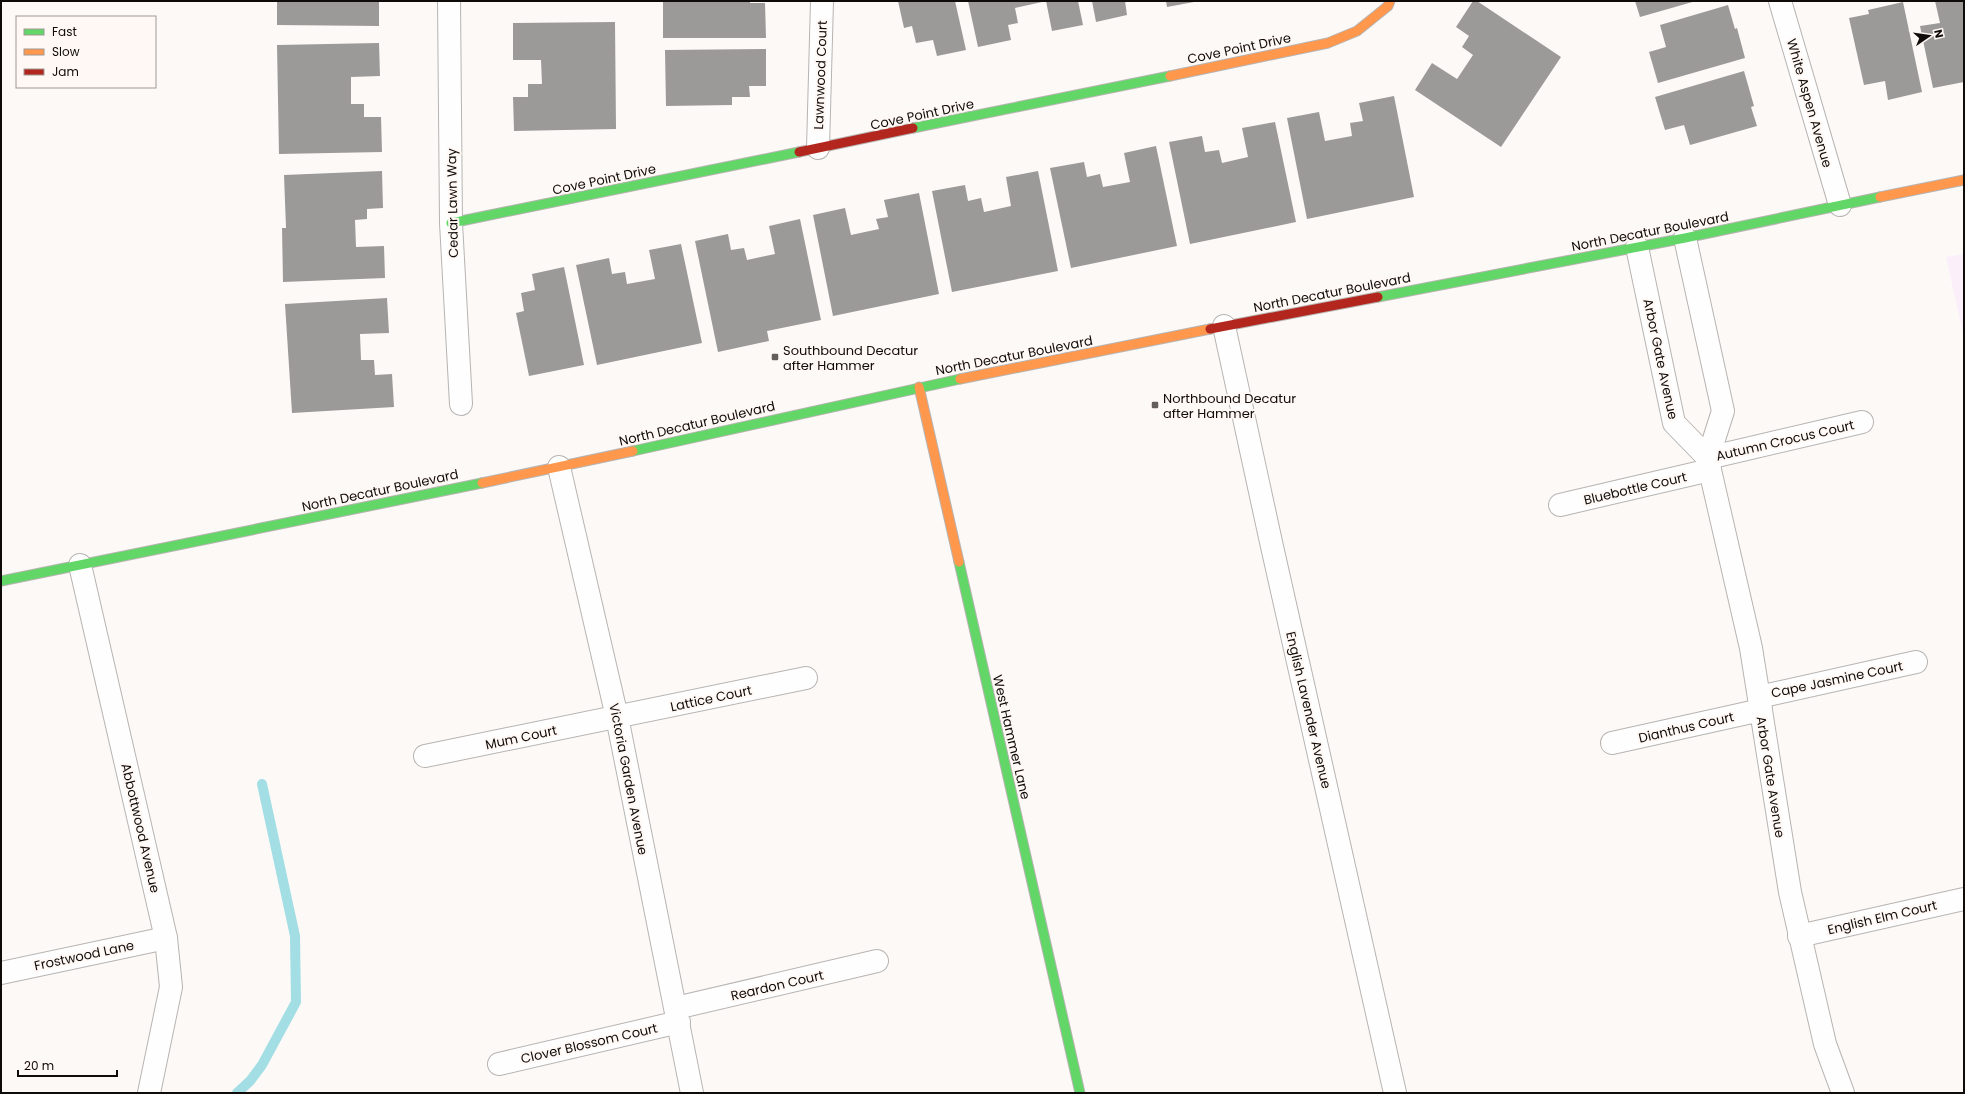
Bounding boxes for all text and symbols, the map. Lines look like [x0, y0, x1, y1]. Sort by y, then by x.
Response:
legend [16, 16, 156, 88]
north arrow [1909, 16, 1949, 56]
street label: Lawnwood Court [809, 20, 832, 130]
text: Fast [52, 23, 77, 40]
street label: Cove Point Drive [1186, 28, 1293, 69]
text: N [1930, 28, 1947, 40]
street label: White Aspen Avenue [1782, 36, 1837, 170]
text: Slow [52, 43, 80, 60]
text: Jam [52, 63, 79, 80]
street label: Cove Point Drive [869, 94, 976, 135]
street label: Cedar Lawn Way [442, 147, 463, 258]
street label: Cove Point Drive [551, 159, 658, 200]
street label: North Decatur Boulevard [1570, 207, 1730, 256]
street label: North Decatur Boulevard [1252, 268, 1412, 317]
street label: Arbor Gate Avenue [1638, 297, 1683, 421]
street label: North Decatur Boulevard [934, 331, 1094, 380]
place label: Southbound Decatur after Hammer [783, 341, 918, 375]
marker: Southbound Decatur after Hammer [770, 352, 780, 362]
place label: Northbound Decatur after Hammer [1163, 389, 1296, 423]
street label: North Decatur Boulevard [617, 396, 777, 451]
marker: Northbound Decatur after Hammer [1150, 400, 1160, 410]
street label: Autumn Crocus Court [1714, 415, 1856, 466]
street label: North Decatur Boulevard [300, 465, 460, 516]
street label: Bluebottle Court [1582, 467, 1689, 510]
street label: English Lavender Avenue [1281, 630, 1336, 791]
street label: Cape Jasmine Court [1769, 656, 1905, 703]
street label: West Hammer Lane [988, 673, 1035, 801]
street label: Lattice Court [669, 681, 754, 716]
street label: Victoria Garden Avenue [604, 701, 653, 857]
street label: Dianthus Court [1637, 707, 1736, 748]
street label: Arbor Gate Avenue [1751, 715, 1790, 839]
street label: Mum Court [484, 721, 559, 754]
street label: Abbottwood Avenue [116, 761, 165, 895]
street label: English Elm Court [1826, 896, 1939, 939]
street label: Frostwood Lane [32, 936, 136, 975]
street label: Reardon Court [729, 966, 826, 1005]
street label: Clover Blossom Court [519, 1018, 660, 1068]
scale bar [18, 1052, 117, 1078]
text: 20 m [24, 1057, 54, 1074]

